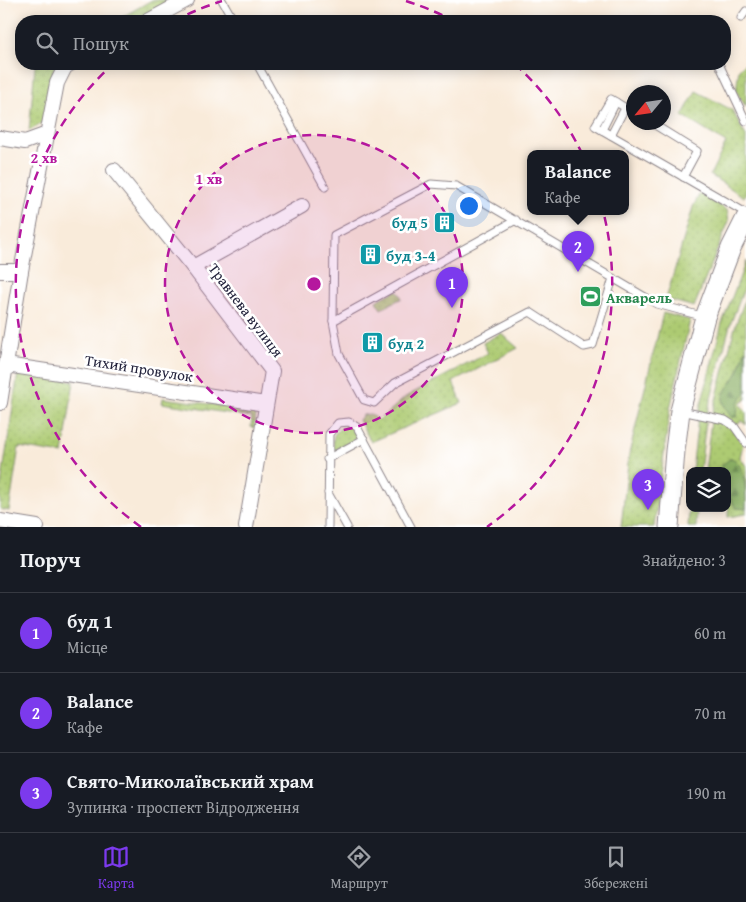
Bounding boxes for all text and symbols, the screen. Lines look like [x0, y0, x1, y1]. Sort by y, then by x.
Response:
search box [15, 15, 731, 70]
icon: search [33, 29, 61, 57]
text: Пошук [73, 29, 129, 57]
north arrow [626, 85, 671, 130]
text: 2 хв [31, 147, 58, 168]
popup [527, 150, 629, 215]
text: Balance [545, 157, 611, 185]
text: 1 хв [196, 168, 223, 189]
text: Кафе [545, 185, 580, 209]
your location [456, 193, 482, 219]
building icon: буд 5 [432, 210, 456, 234]
place label: буд 5 [392, 212, 428, 233]
pin: 2 [562, 231, 594, 272]
building icon: буд 3-4 [358, 243, 382, 267]
place label: буд 3-4 [386, 245, 436, 266]
street label: Травнева вулиця [204, 259, 289, 362]
pin: 1 [436, 267, 468, 308]
centre of rings [305, 275, 323, 293]
sports icon: Акварель [578, 285, 602, 309]
place label: Акварель [606, 287, 672, 308]
building icon: буд 2 [360, 331, 384, 355]
place label: буд 2 [388, 333, 424, 354]
street label: Тихий провулок [84, 349, 195, 387]
map controls [686, 467, 731, 512]
button: layers [686, 467, 731, 512]
pin: 3 [632, 469, 664, 510]
text: Поруч [20, 544, 81, 575]
text: Знайдено: 3 [643, 548, 726, 572]
text: буд 1 [67, 607, 113, 635]
text: 1 [32, 621, 40, 645]
text: 60 m [694, 621, 726, 645]
text: Місце [67, 635, 108, 659]
text: Balance [67, 687, 133, 715]
text: 2 [32, 701, 40, 725]
text: 70 m [694, 701, 726, 725]
text: Кафе [67, 715, 103, 739]
text: Свято-Миколаївський храм [67, 767, 314, 795]
text: 3 [32, 781, 40, 805]
text: 190 m [686, 781, 726, 805]
text: Зупинка · проспект Відродження [67, 795, 300, 819]
tab: Карта [98, 843, 134, 893]
tab: Маршрут [330, 843, 388, 893]
tab: Збережені [584, 843, 648, 893]

